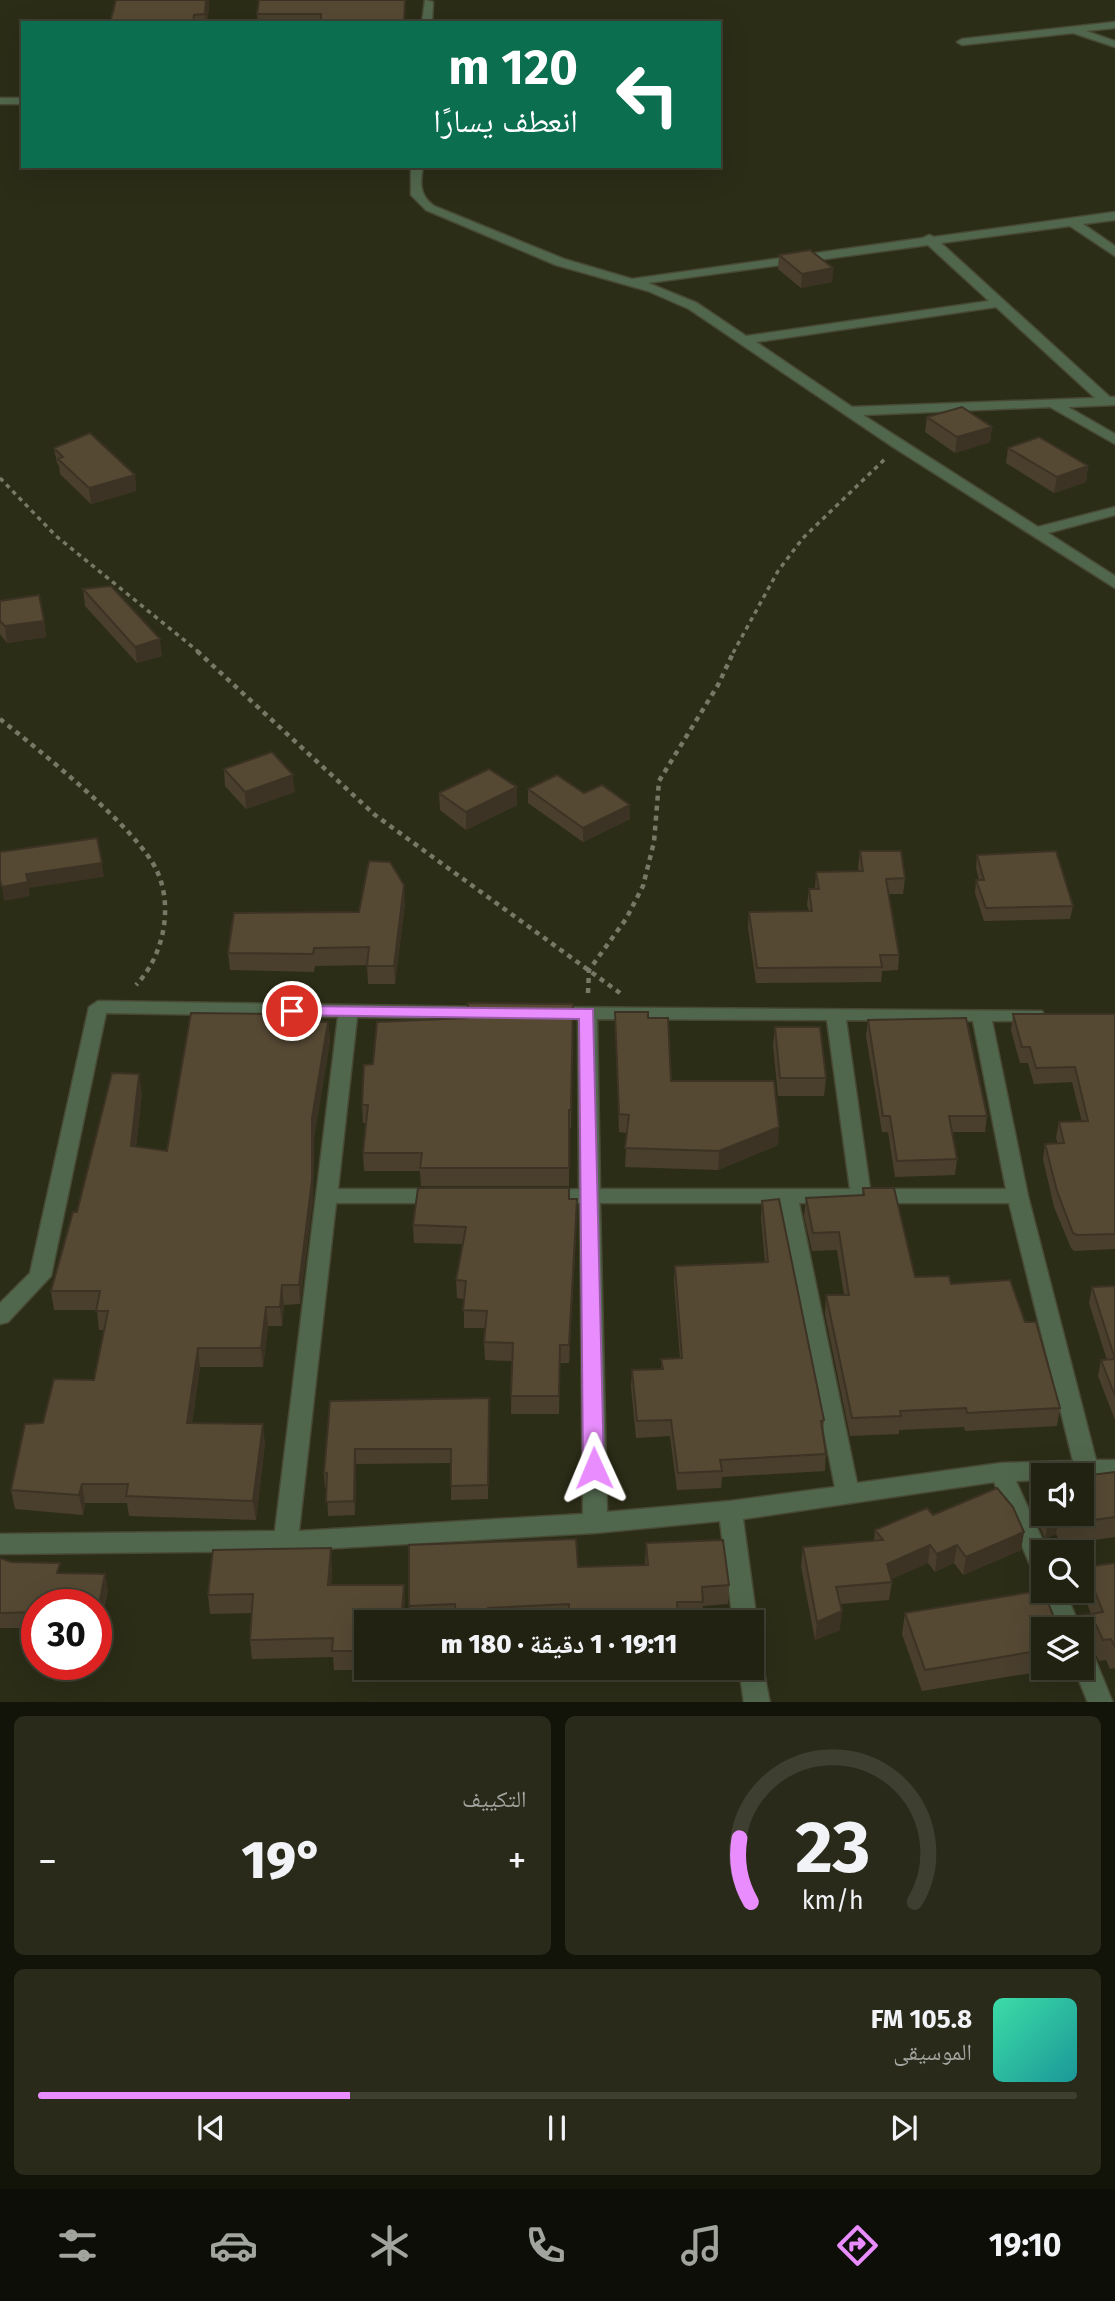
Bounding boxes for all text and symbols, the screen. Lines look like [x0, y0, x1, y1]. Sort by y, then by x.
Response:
text: 120 m [448, 38, 578, 97]
icon: left [602, 49, 693, 140]
text: انعطف يسارًا [433, 102, 578, 140]
pin [262, 981, 322, 1041]
icon: arrive [273, 992, 311, 1030]
position arrow [557, 1431, 631, 1505]
map controls [1031, 1463, 1094, 1680]
button: sound [1031, 1463, 1094, 1526]
button: search [1031, 1540, 1094, 1603]
speed limit sign: 30 [21, 1589, 112, 1680]
button: layers [1031, 1617, 1094, 1680]
text: 19:11 · 1 دقيقة · 180 m [441, 1629, 677, 1660]
text: التكييف [462, 1785, 527, 1813]
text: 23 [795, 1804, 870, 1891]
text: 19° [242, 1829, 323, 1892]
text: − [38, 1838, 57, 1884]
text: + [508, 1838, 527, 1884]
text: km/h [802, 1885, 864, 1915]
text: 105.8 FM [871, 2004, 972, 2035]
text: الموسيقى [893, 2038, 972, 2066]
icon: previous [192, 2109, 230, 2147]
icon: pause [538, 2109, 576, 2147]
icon: next [885, 2109, 923, 2147]
icon: filters [53, 2221, 102, 2270]
icon: car [209, 2221, 258, 2270]
icon: climate [365, 2221, 414, 2270]
icon: phone [521, 2221, 570, 2270]
icon: music [677, 2221, 726, 2270]
icon: directions [833, 2221, 882, 2270]
text: 19:10 [989, 2226, 1062, 2264]

